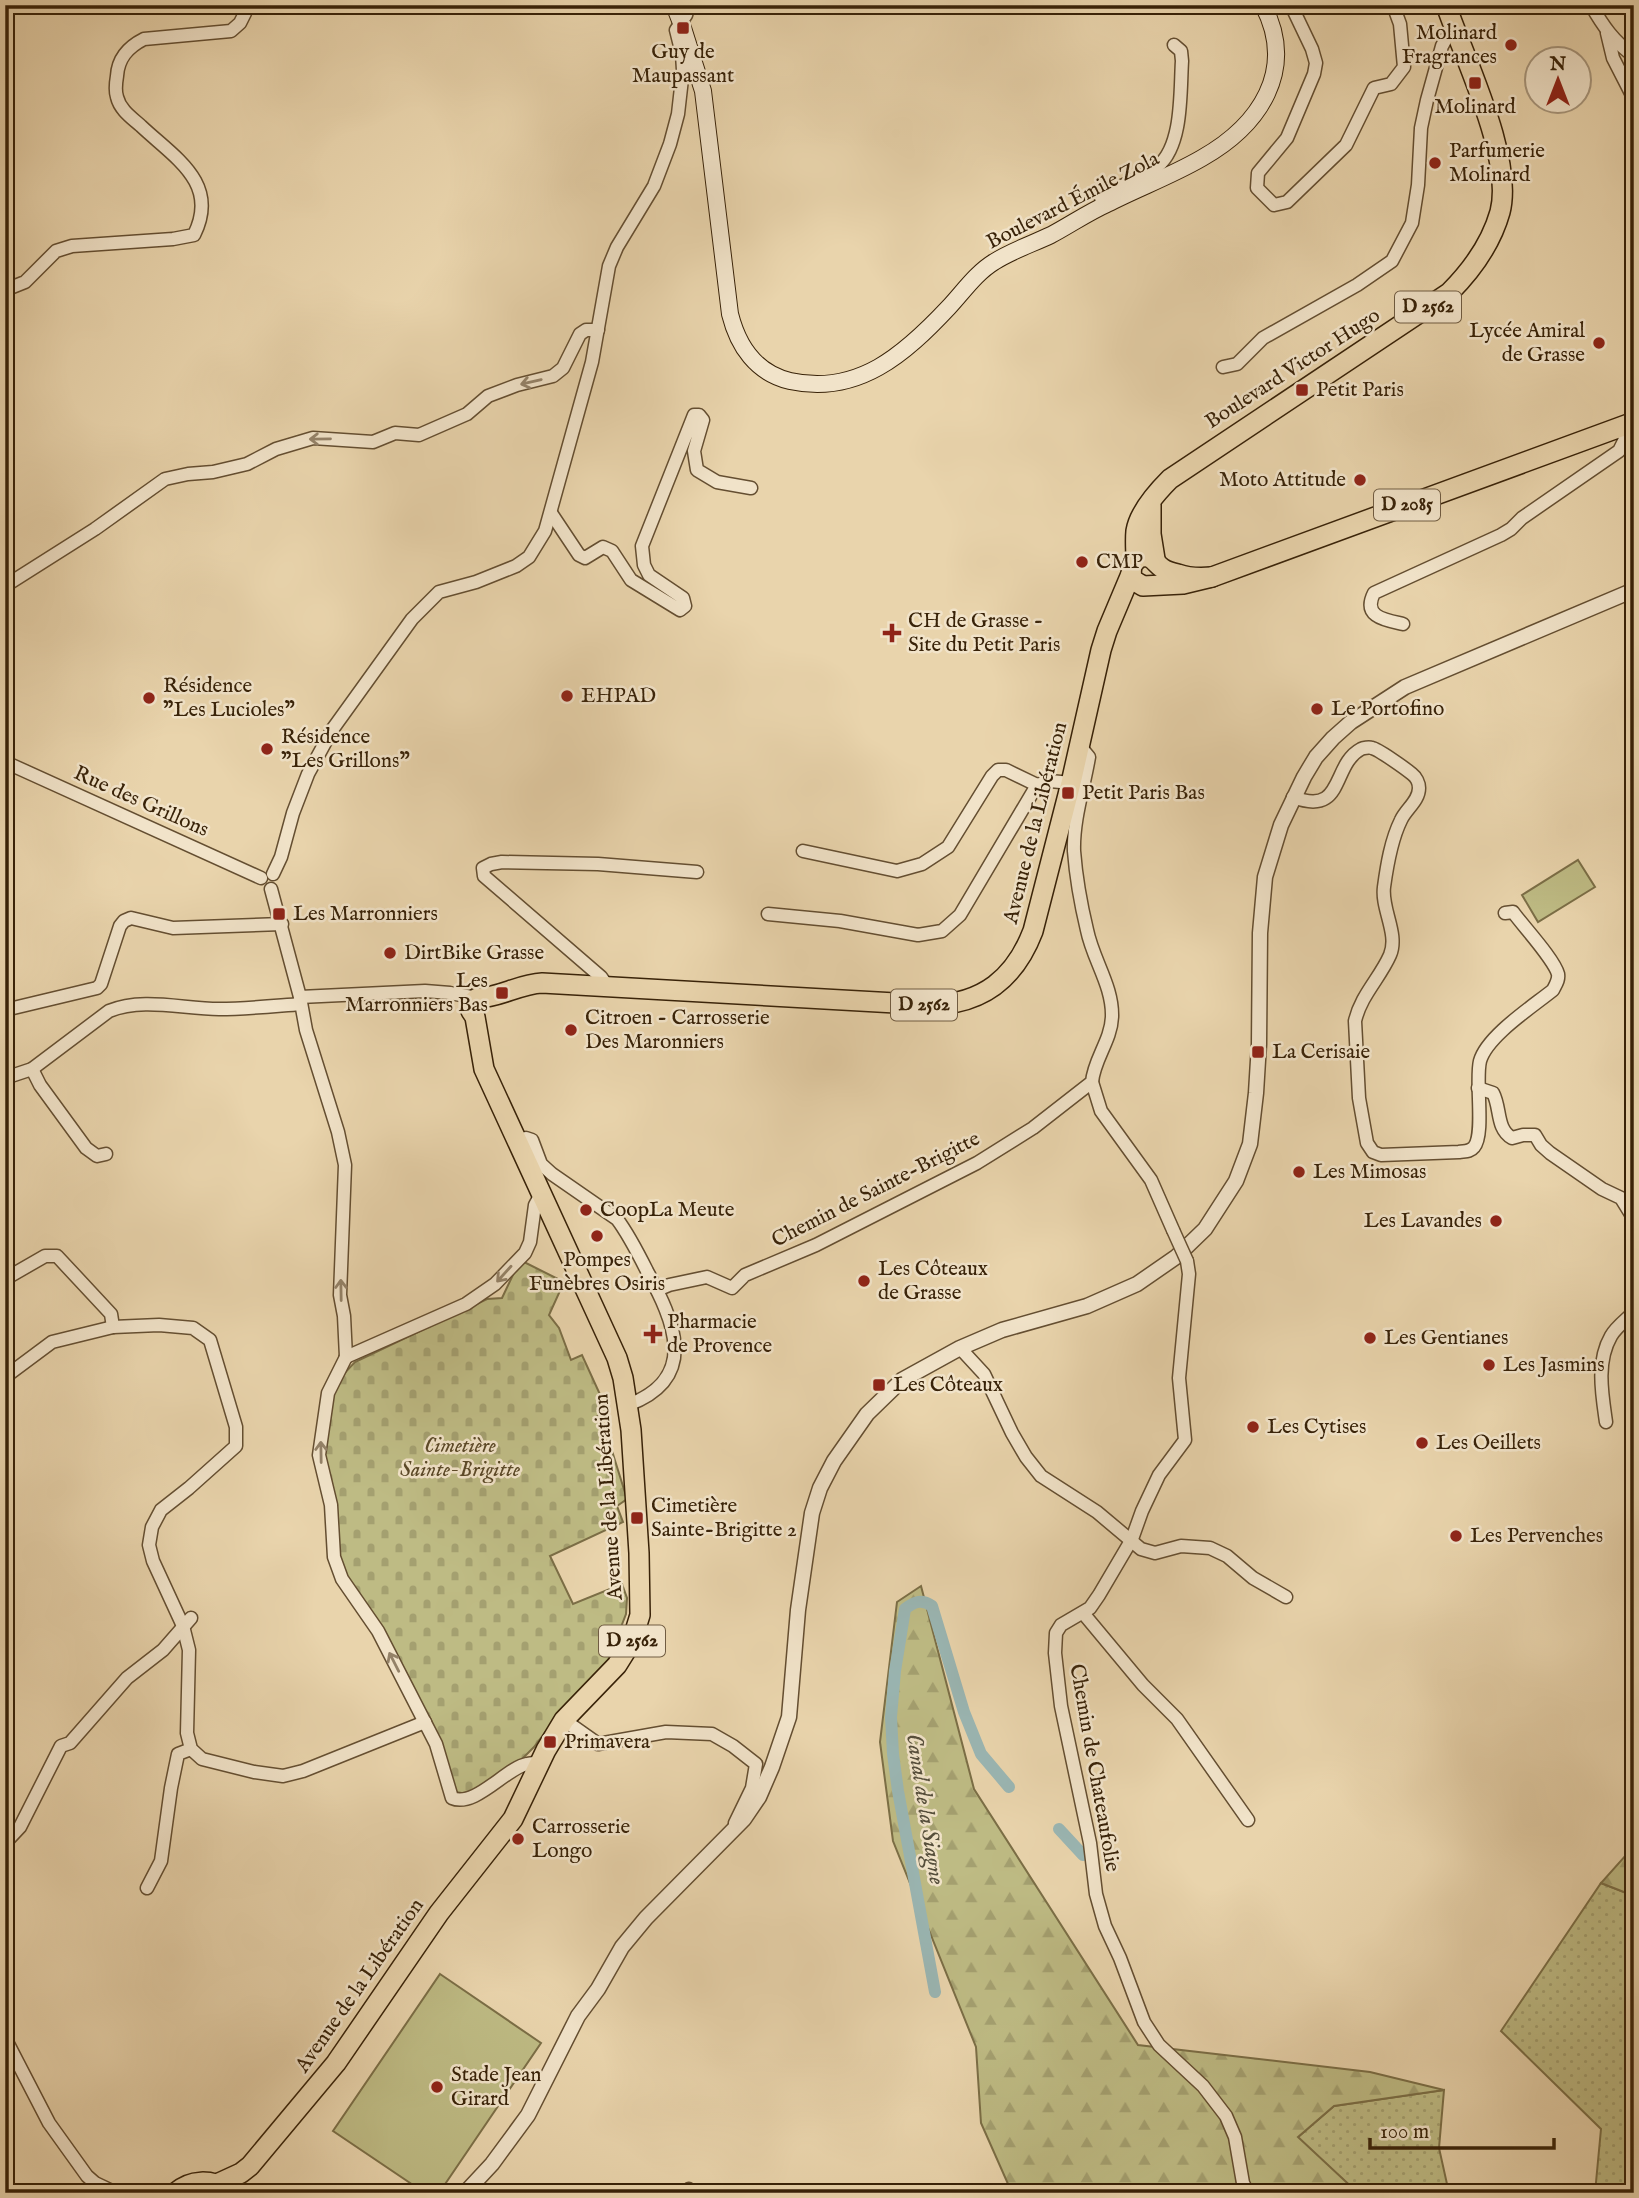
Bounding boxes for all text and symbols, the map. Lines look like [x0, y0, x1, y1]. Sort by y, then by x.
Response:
marker: Guy de Maupassant [675, 20, 691, 36]
place label: Molinard Fragrances [1402, 20, 1498, 71]
marker: Molinard Fragrances [1503, 37, 1519, 53]
place label: Guy de Maupassant [632, 39, 734, 90]
north arrow [1524, 46, 1594, 116]
text: N [1549, 53, 1567, 77]
marker: Molinard [1467, 75, 1483, 91]
place label: Molinard [1434, 94, 1516, 121]
place label: Parfumerie Molinard [1449, 138, 1545, 189]
street label: Boulevard Émile Zola [982, 144, 1165, 256]
marker: Parfumerie Molinard [1427, 155, 1443, 171]
road number: D 2562 [1395, 292, 1461, 322]
street label: Boulevard Victor Hugo [1200, 302, 1386, 436]
place label: Lycée Amiral de Grasse [1469, 318, 1585, 369]
marker: Lycée Amiral de Grasse [1591, 335, 1607, 351]
one-way arrow [520, 375, 543, 389]
place label: Petit Paris [1316, 377, 1404, 404]
marker: Petit Paris [1294, 382, 1310, 398]
one-way arrow [308, 433, 331, 446]
place label: Moto Attitude [1219, 467, 1346, 494]
marker: Moto Attitude [1352, 472, 1368, 488]
road number: D 2085 [1374, 490, 1440, 520]
place label: CMP [1096, 549, 1143, 576]
marker: CMP [1074, 554, 1090, 570]
place label: CH de Grasse - Site du Petit Paris [908, 608, 1060, 659]
marker: CH de Grasse - Site du Petit Paris [882, 623, 902, 643]
place label: Résidence "Les Lucioles" [163, 673, 295, 724]
place label: EHPAD [581, 683, 656, 710]
marker: EHPAD [559, 688, 575, 704]
marker: Résidence "Les Lucioles" [141, 690, 157, 706]
place label: Le Portofino [1331, 696, 1444, 723]
marker: Le Portofino [1309, 701, 1325, 717]
street label: Avenue de la Libération [998, 719, 1074, 928]
place label: Résidence "Les Grillons" [281, 724, 410, 775]
marker: Résidence "Les Grillons" [259, 741, 275, 757]
street label: Rue des Grillons [69, 760, 213, 844]
place label: Petit Paris Bas [1082, 780, 1205, 807]
marker: Petit Paris Bas [1060, 785, 1076, 801]
place label: Les Marronniers [293, 901, 438, 928]
marker: Les Marronniers [271, 906, 287, 922]
place label: DirtBike Grasse [404, 940, 544, 967]
marker: DirtBike Grasse [382, 945, 398, 961]
place label: Les Marronniers Bas [345, 968, 488, 1019]
marker: Les Marronniers Bas [494, 985, 510, 1001]
road number: D 2562 [891, 990, 957, 1021]
place label: Citroen - Carrosserie Des Maronniers [585, 1005, 770, 1056]
marker: Citroen - Carrosserie Des Maronniers [563, 1022, 579, 1038]
place label: La Cerisaie [1272, 1039, 1371, 1066]
marker: La Cerisaie [1250, 1044, 1266, 1060]
street label: Chemin de Sainte-Brigitte [767, 1126, 985, 1254]
place label: Les Mimosas [1313, 1159, 1426, 1186]
marker: Les Mimosas [1291, 1164, 1307, 1180]
place label: CoopLa Meute [600, 1197, 735, 1224]
marker: CoopLa Meute [578, 1202, 594, 1218]
place label: Les Lavandes [1364, 1208, 1482, 1235]
marker: Les Lavandes [1488, 1213, 1504, 1229]
marker: Pompes Funèbres Osiris [589, 1228, 605, 1244]
place label: Pompes Funèbres Osiris [529, 1247, 665, 1298]
place label: Les Côteaux de Grasse [878, 1256, 988, 1307]
one-way arrow [495, 1265, 512, 1282]
marker: Les Côteaux de Grasse [856, 1273, 872, 1289]
one-way arrow [334, 1278, 348, 1301]
place label: Pharmacie de Provence [667, 1309, 772, 1360]
place label: Les Gentianes [1384, 1325, 1508, 1352]
marker: Pharmacie de Provence [645, 1326, 661, 1342]
marker: Les Gentianes [1362, 1330, 1378, 1346]
place label: Les Jasmins [1503, 1352, 1605, 1379]
marker: Les Jasmins [1481, 1357, 1497, 1373]
place label: Les Côteaux [893, 1372, 1003, 1399]
marker: Les Côteaux [871, 1377, 887, 1393]
street label: Avenue de la Libération [588, 1393, 630, 1602]
place label: Les Cytises [1267, 1414, 1366, 1441]
marker: Les Cytises [1245, 1419, 1261, 1435]
place label: Les Oeillets [1436, 1430, 1541, 1457]
park label: Cimetière Sainte-Brigitte [400, 1433, 520, 1484]
marker: Les Oeillets [1414, 1435, 1430, 1451]
one-way arrow [314, 1441, 328, 1464]
place label: Cimetière Sainte-Brigitte 2 [651, 1493, 797, 1544]
marker: Cimetière Sainte-Brigitte 2 [629, 1510, 645, 1526]
place label: Les Pervenches [1470, 1523, 1603, 1550]
marker: Les Pervenches [1448, 1528, 1464, 1544]
road number: D 2562 [599, 1625, 665, 1656]
one-way arrow [386, 1652, 400, 1673]
street label: Chemin de Chateaufolie [1062, 1662, 1126, 1874]
place label: Primavera [564, 1729, 651, 1756]
water label: Canal de la Siagne [898, 1731, 951, 1887]
marker: Primavera [542, 1734, 558, 1750]
place label: Carrosserie Longo [532, 1814, 630, 1865]
marker: Carrosserie Longo [510, 1831, 526, 1847]
street label: Avenue de la Libération [289, 1894, 430, 2079]
place label: Stade Jean Girard [451, 2062, 541, 2113]
marker: Stade Jean Girard [429, 2079, 445, 2095]
scale bar [1370, 2107, 1553, 2151]
text: 100 m [1380, 2119, 1429, 2146]

